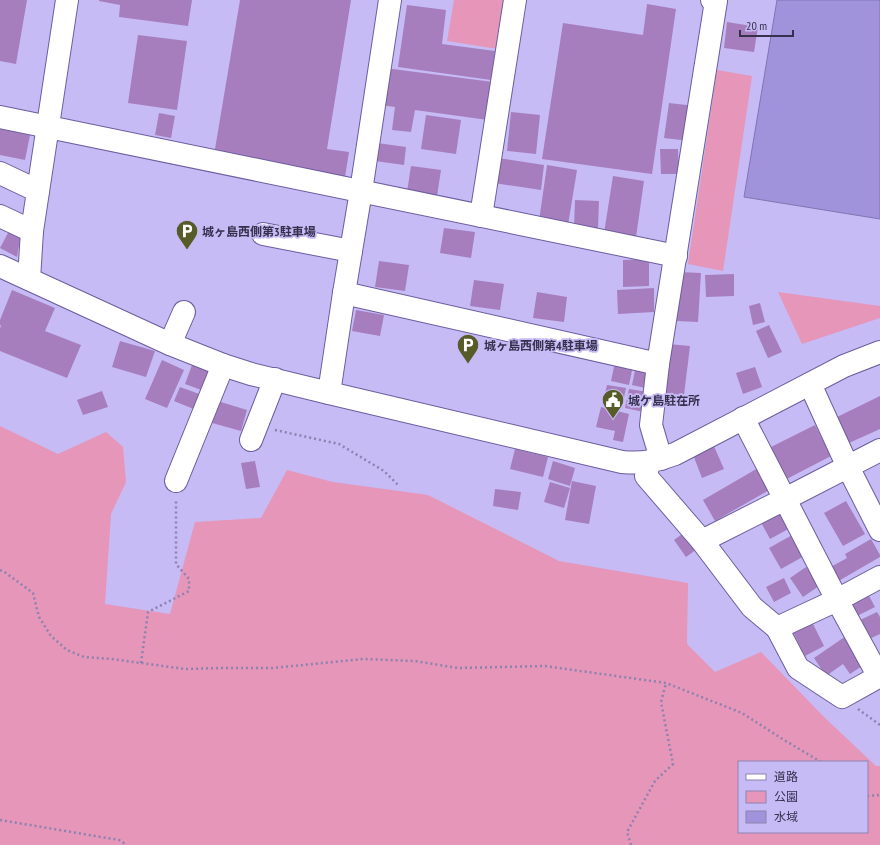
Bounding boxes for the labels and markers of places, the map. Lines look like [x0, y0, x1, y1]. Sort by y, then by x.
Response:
parking icon: 城ヶ島西側第3駐車場 [174, 218, 200, 251]
place label: 城ヶ島西側第3駐車場 [202, 224, 316, 239]
parking icon: 城ヶ島西側第4駐車場 [455, 332, 481, 365]
place label: 城ヶ島西側第4駐車場 [484, 338, 598, 353]
public building icon: 城ケ島駐在所 [600, 387, 626, 420]
place label: 城ケ島駐在所 [628, 393, 700, 408]

